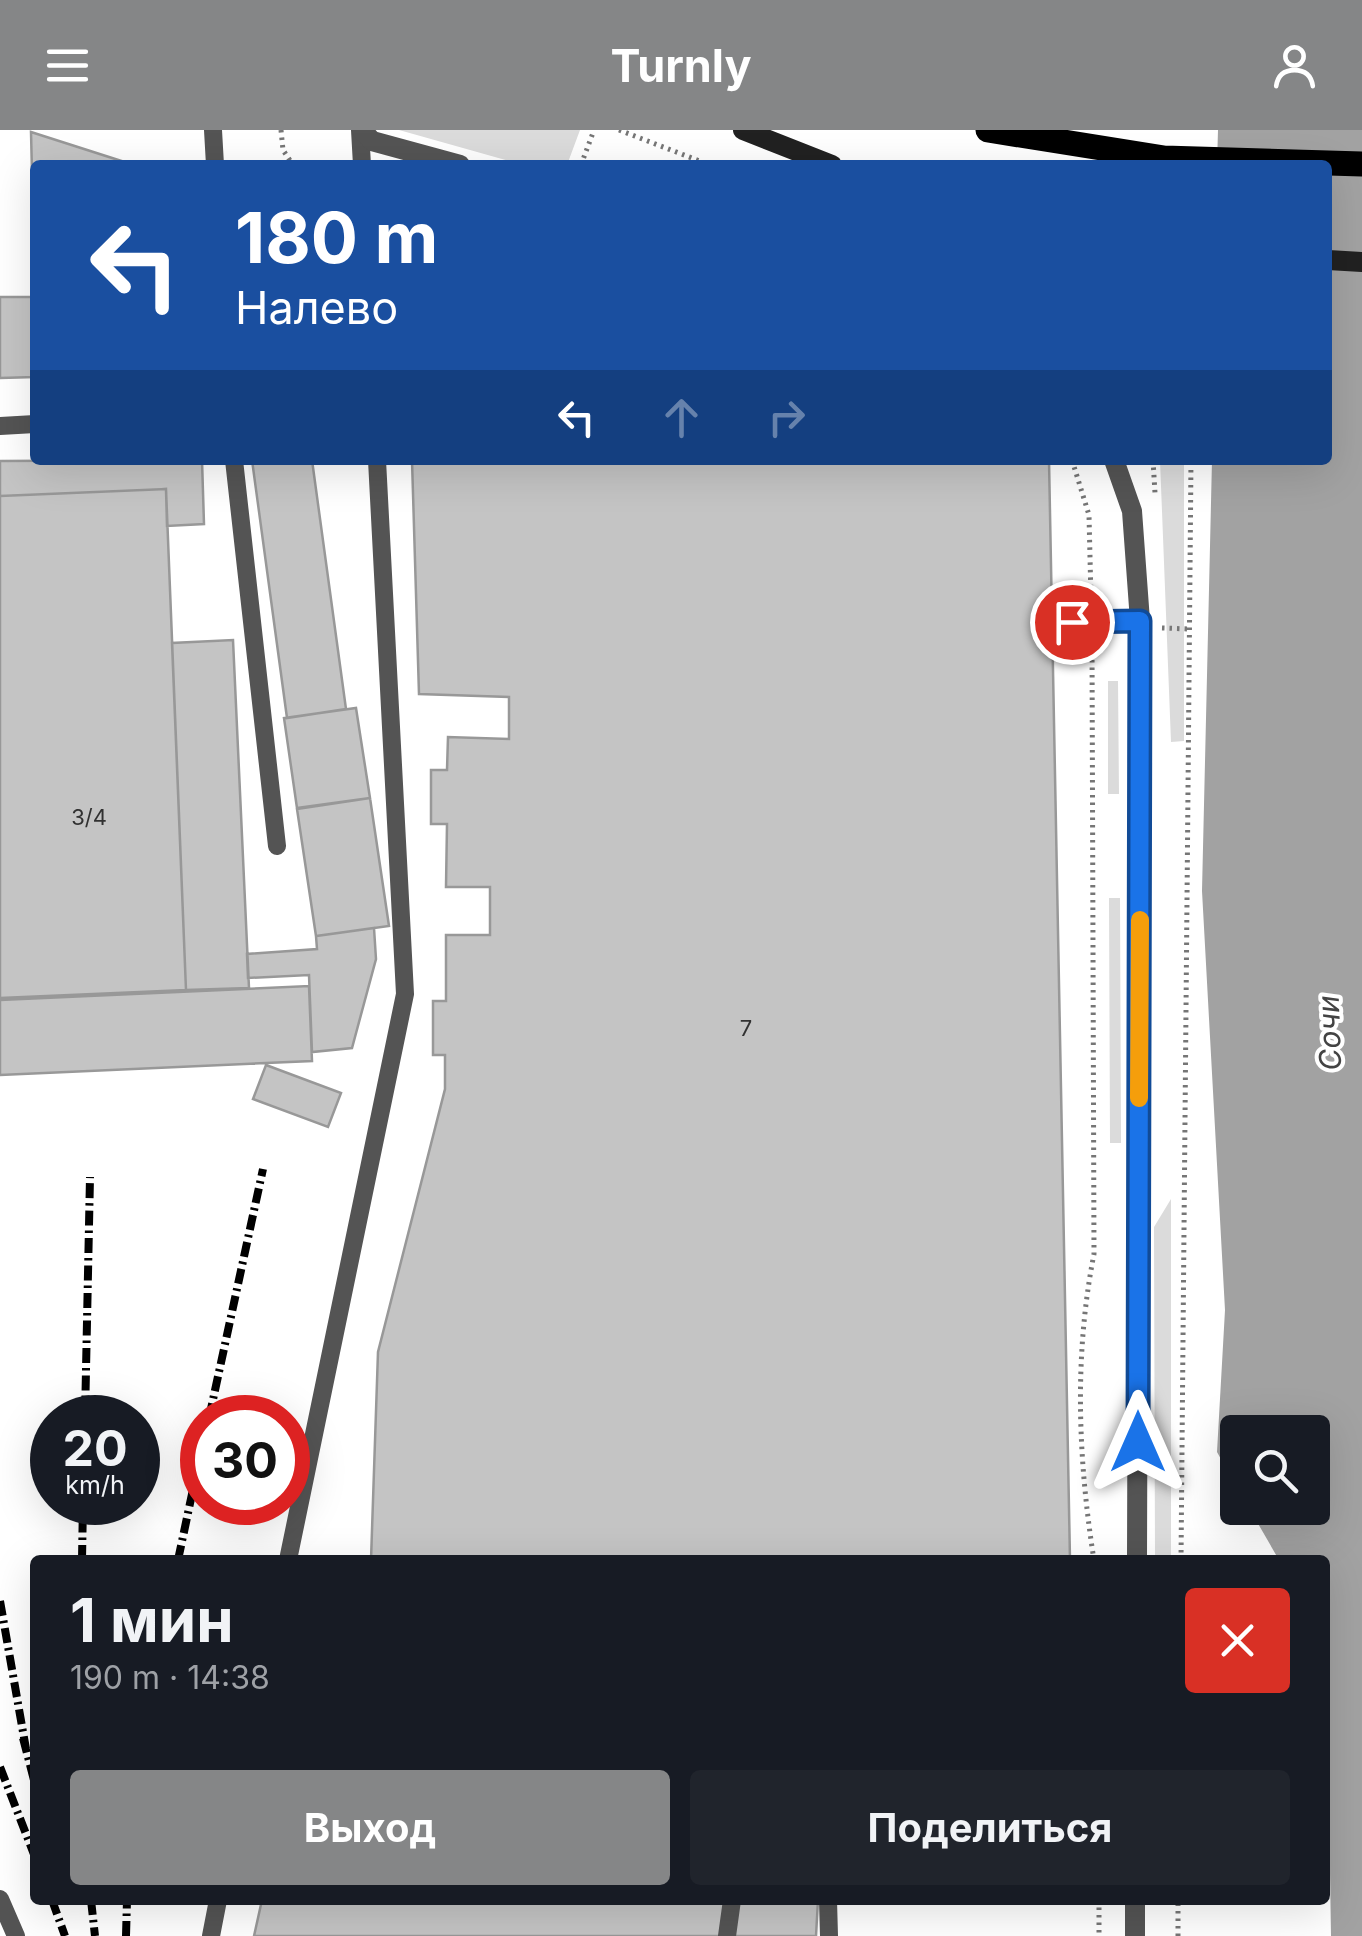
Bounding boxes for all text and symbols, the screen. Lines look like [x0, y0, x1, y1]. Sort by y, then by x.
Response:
icon: menu [40, 38, 95, 93]
text: Turnly [610, 38, 752, 93]
icon: person [1267, 38, 1322, 93]
text: 180 m [235, 195, 438, 280]
icon: left [70, 200, 200, 330]
text: Налево [235, 280, 398, 335]
icon: left [549, 390, 604, 445]
icon: ahead [654, 390, 709, 445]
icon: right [759, 390, 814, 445]
pin [1030, 580, 1115, 665]
icon: arrive [1045, 595, 1100, 650]
house number: 3/4 [71, 804, 107, 830]
water label: Сочи [1310, 995, 1348, 1071]
house number: 7 [740, 1015, 752, 1041]
position arrow [1086, 1390, 1190, 1494]
speed limit sign: 30 [180, 1395, 310, 1525]
map controls [1220, 1415, 1330, 1525]
button: search [1220, 1415, 1330, 1525]
text: 20 [62, 1418, 128, 1478]
text: km/h [65, 1470, 125, 1500]
text: 1 мин [70, 1584, 234, 1656]
button: close [1185, 1588, 1290, 1693]
text: 190 m · 14:38 [70, 1658, 270, 1697]
button: Выход [70, 1770, 670, 1885]
button: Поделиться [690, 1770, 1290, 1885]

